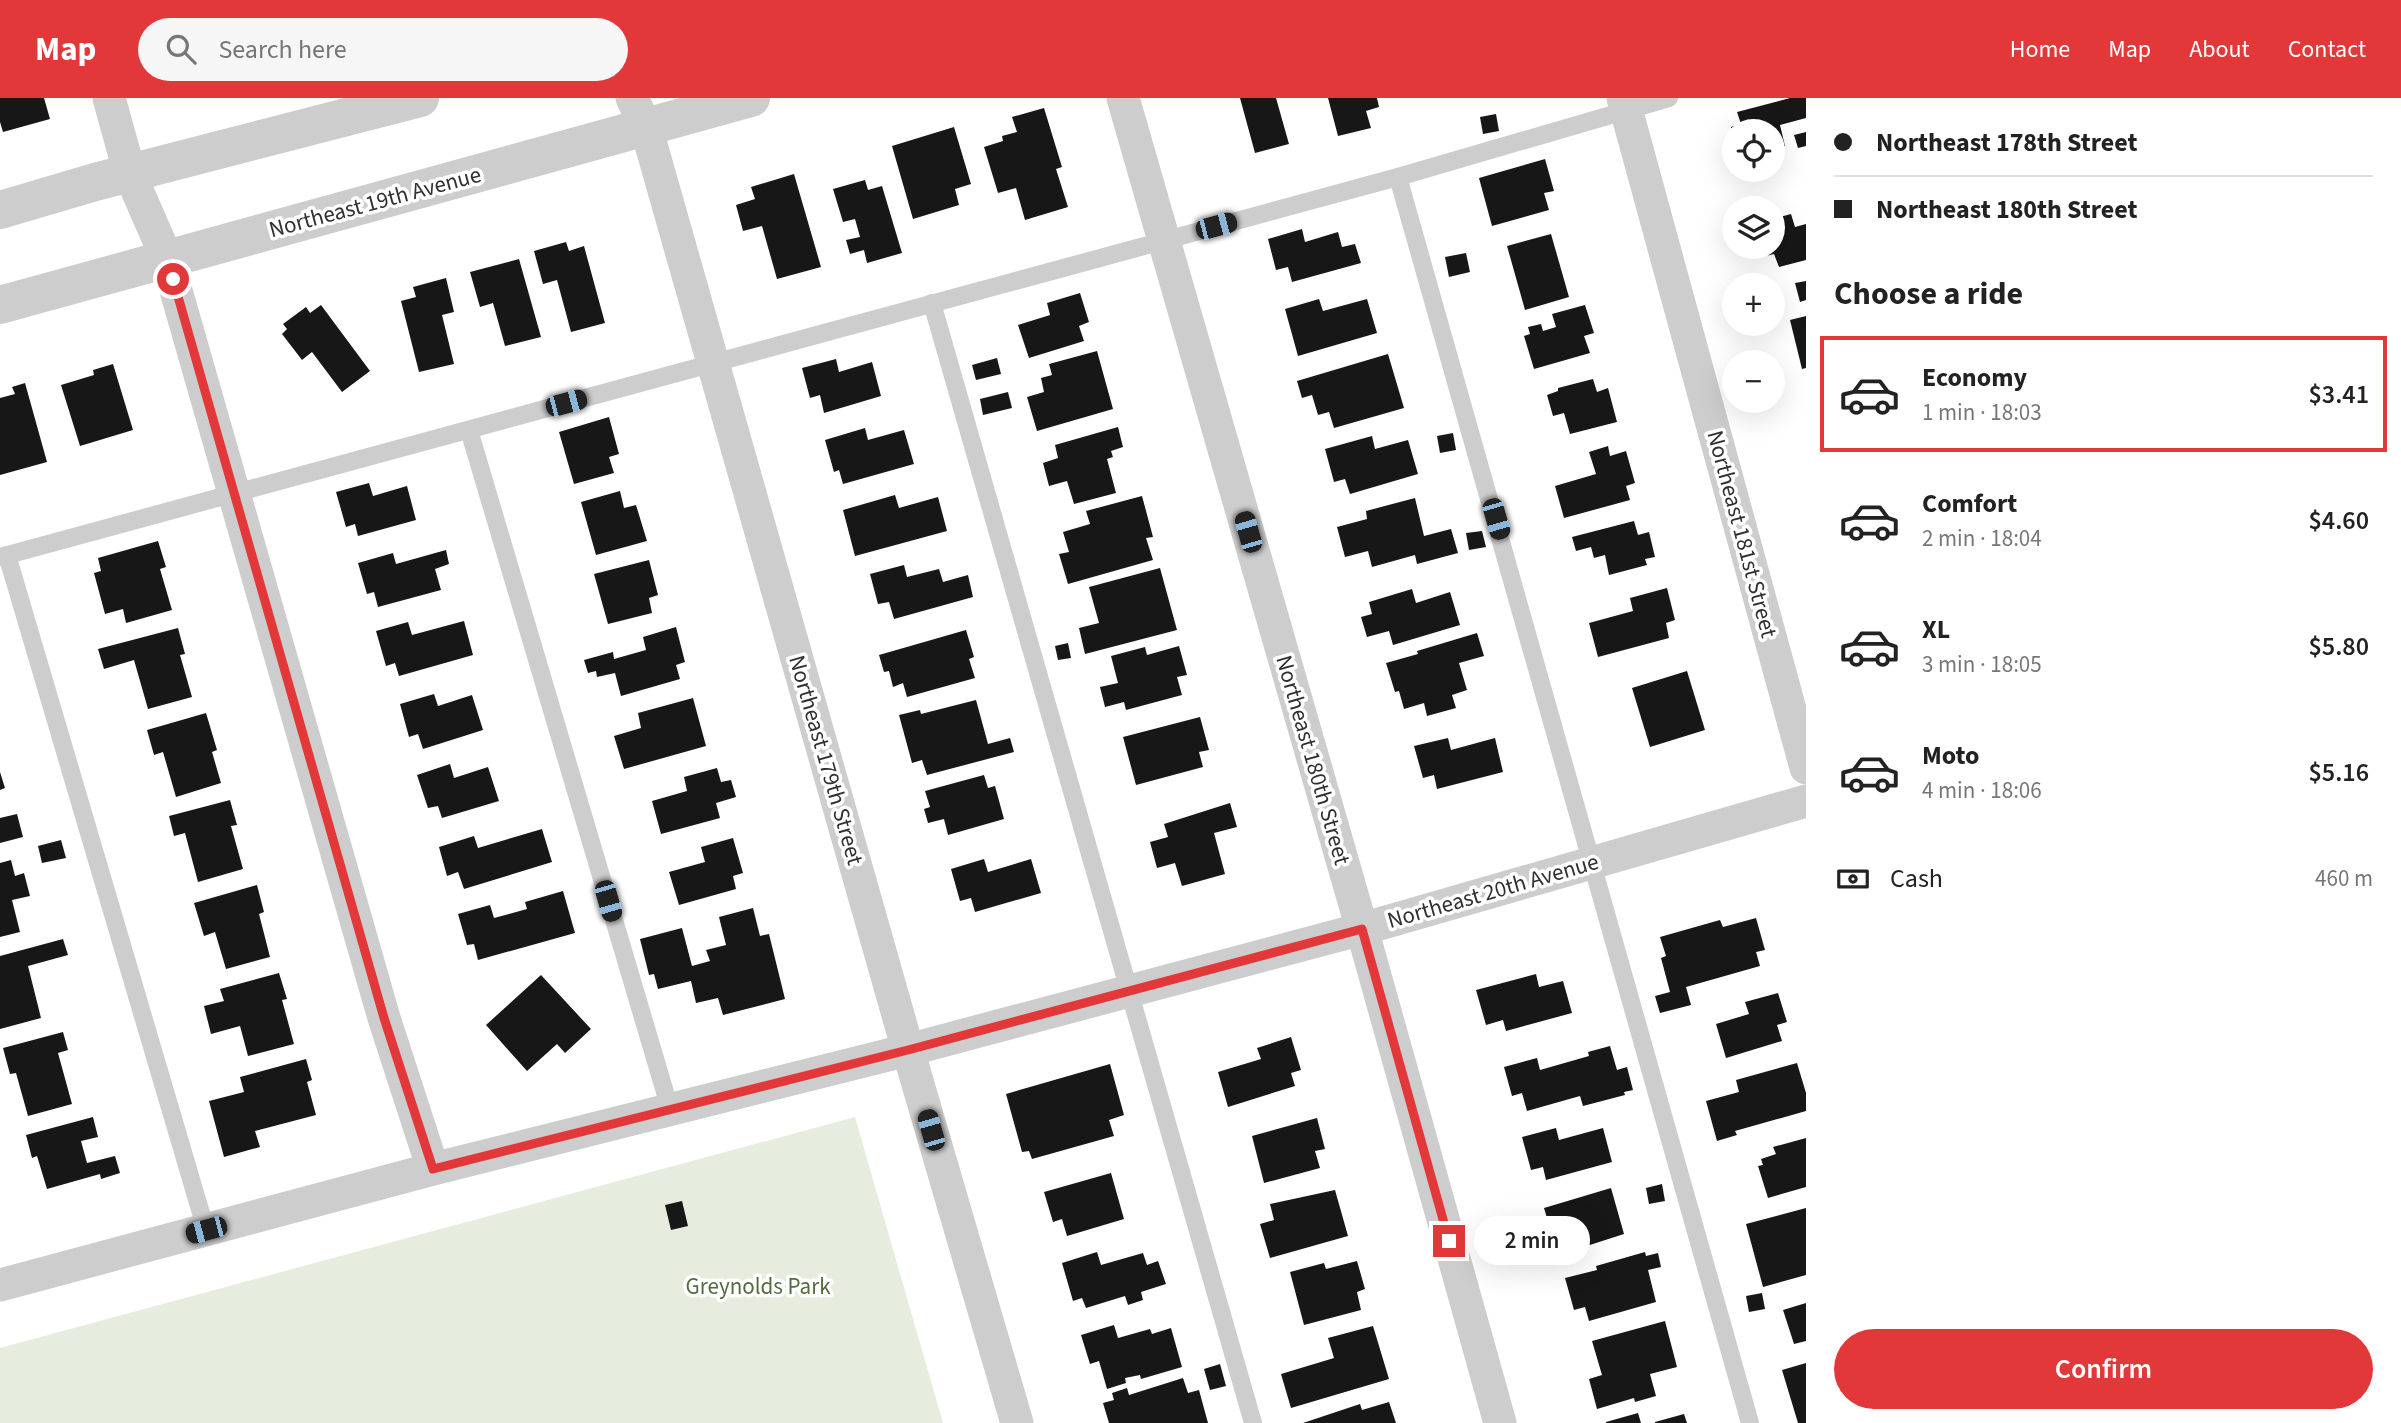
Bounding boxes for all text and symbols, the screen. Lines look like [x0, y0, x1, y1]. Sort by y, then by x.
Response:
search box [138, 18, 628, 81]
text: Map [35, 26, 96, 73]
icon: search [162, 30, 200, 68]
text: Search here [218, 31, 347, 68]
text: Home [2010, 32, 2070, 67]
text: Map [2108, 32, 2151, 67]
text: About [2189, 32, 2250, 67]
text: Contact [2288, 32, 2366, 67]
map controls [1722, 119, 1785, 413]
button: locate [1722, 119, 1785, 182]
text: Northeast 178th Street [1876, 124, 2138, 161]
street label: Northeast 19th Avenue [265, 158, 485, 246]
text: Northeast 180th Street [1876, 191, 2138, 228]
button: layers [1722, 196, 1785, 259]
car [1193, 210, 1240, 242]
route start [157, 263, 189, 295]
text: Choose a ride [1834, 271, 2023, 317]
button: + [1722, 273, 1785, 336]
button: − [1722, 350, 1785, 413]
text: Economy [1922, 359, 2027, 396]
icon: car [1838, 363, 1901, 426]
text: $3.41 [2308, 376, 2369, 413]
car [543, 387, 590, 419]
text: 1 min · 18:03 [1922, 396, 2042, 429]
street label: Northeast 181st Street [1698, 427, 1786, 642]
text: Comfort [1922, 485, 2017, 522]
icon: car [1838, 489, 1901, 552]
car [1481, 496, 1512, 542]
text: $4.60 [2308, 502, 2369, 539]
car [1233, 509, 1264, 555]
text: 2 min · 18:04 [1922, 522, 2042, 555]
text: XL [1922, 611, 1950, 648]
icon: car [1838, 615, 1901, 678]
text: $5.80 [2308, 628, 2369, 665]
text: 3 min · 18:05 [1922, 648, 2042, 681]
street label: Northeast 179th Street [780, 651, 872, 869]
street label: Northeast 180th Street [1267, 651, 1359, 869]
text: Moto [1922, 737, 1979, 774]
icon: car [1838, 741, 1901, 804]
text: $5.16 [2308, 754, 2369, 791]
text: 4 min · 18:06 [1922, 774, 2042, 807]
street label: Northeast 20th Avenue [1383, 845, 1603, 937]
icon: cash [1834, 860, 1872, 898]
text: Cash [1890, 860, 1943, 897]
text: 460 m [2315, 862, 2373, 895]
car [593, 878, 624, 924]
car [916, 1107, 947, 1153]
car [183, 1214, 230, 1246]
callout: 2 min [1474, 1216, 1589, 1266]
text: 2 min [1505, 1224, 1559, 1257]
route end [1433, 1225, 1465, 1257]
park label: Greynolds Park [685, 1270, 831, 1303]
button: Confirm [1834, 1329, 2373, 1409]

